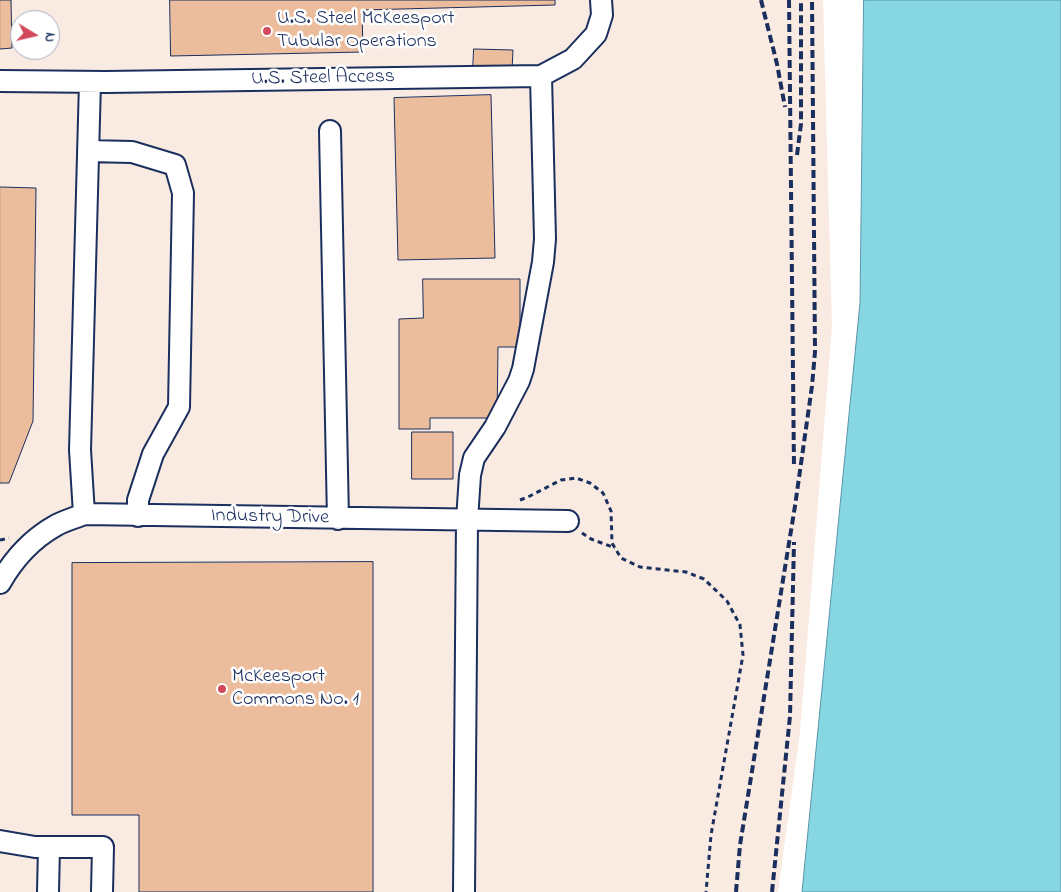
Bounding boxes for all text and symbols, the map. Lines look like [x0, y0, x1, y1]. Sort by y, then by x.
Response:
place label: U.S. Steel McKeesport Tubular Operations [277, 8, 454, 55]
north arrow [10, 10, 60, 60]
marker: U.S. Steel McKeesport Tubular Operations [261, 25, 273, 37]
text: N [38, 31, 60, 44]
street label: U.S. Steel Access [251, 66, 395, 92]
street label: Industry Drive [211, 505, 329, 531]
place label: McKeesport Commons No. 1 [232, 666, 359, 713]
marker: McKeesport Commons No. 1 [216, 683, 228, 695]

